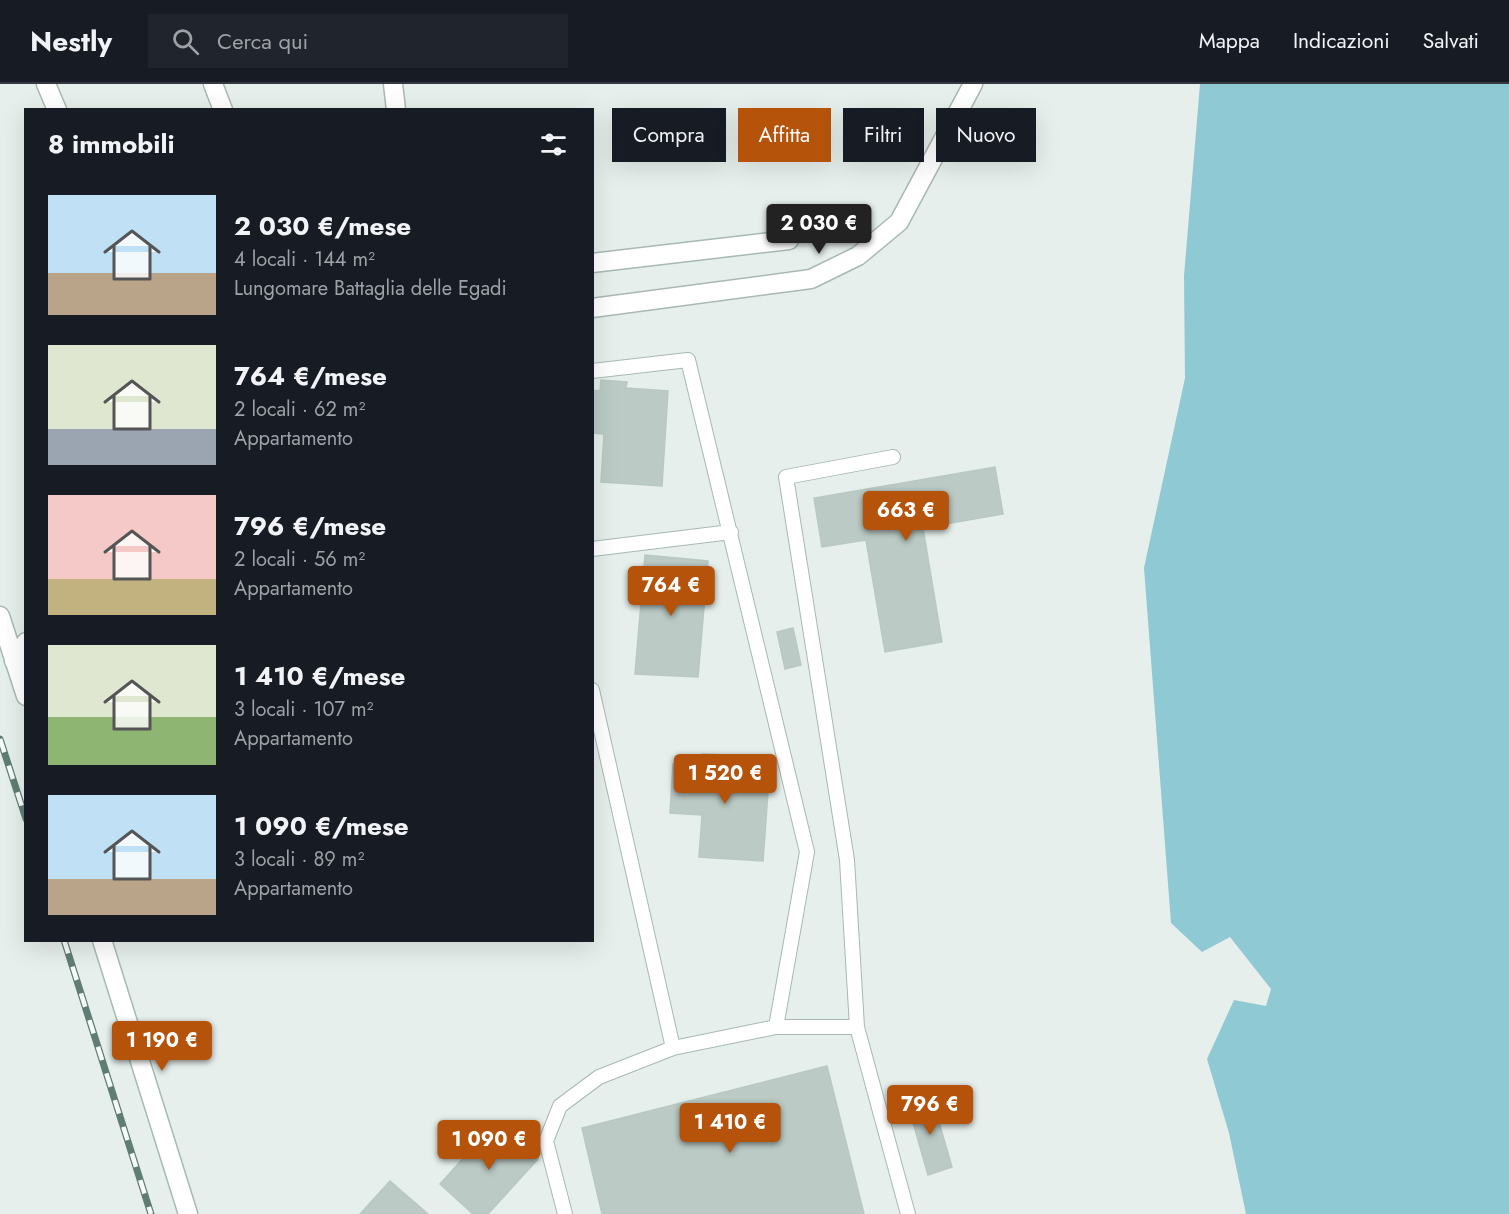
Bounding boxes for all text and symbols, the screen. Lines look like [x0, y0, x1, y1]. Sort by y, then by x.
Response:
search box [148, 14, 568, 68]
text: Nestly [30, 21, 112, 62]
icon: search [169, 25, 202, 58]
text: Cerca qui [217, 25, 308, 57]
text: Mappa [1199, 26, 1260, 56]
text: Indicazioni [1293, 26, 1390, 56]
text: Salvati [1423, 26, 1479, 56]
chip: Compra [612, 108, 726, 162]
chip: Affitta [738, 108, 831, 162]
chip: Filtri [843, 108, 924, 162]
chip: Nuovo [936, 108, 1036, 162]
text: 8 immobili [48, 125, 175, 163]
icon: filters [537, 128, 570, 161]
pin: 2 030 € [764, 204, 874, 255]
text: 2 030 €/mese [234, 207, 411, 245]
text: 2 030 € [780, 209, 858, 238]
icon: home [96, 219, 168, 291]
text: 4 locali · 144 m² [234, 245, 375, 274]
text: Lungomare Battaglia delle Egadi [234, 274, 507, 303]
text: 764 €/mese [234, 357, 387, 395]
icon: home [96, 369, 168, 441]
text: 2 locali · 62 m² [234, 395, 365, 424]
text: Appartamento [234, 424, 353, 453]
pin: 663 € [864, 491, 948, 542]
text: 663 € [877, 496, 935, 525]
text: 796 €/mese [234, 507, 386, 545]
icon: home [96, 519, 168, 591]
text: 2 locali · 56 m² [234, 545, 365, 574]
pin: 764 € [629, 566, 713, 617]
text: 764 € [642, 571, 700, 600]
text: Appartamento [234, 574, 353, 603]
text: 1 410 €/mese [234, 657, 405, 695]
icon: home [96, 669, 168, 741]
text: 3 locali · 107 m² [234, 695, 373, 724]
text: Appartamento [234, 724, 353, 753]
pin: 1 520 € [670, 754, 780, 805]
text: 1 520 € [688, 759, 762, 788]
text: 1 090 €/mese [234, 807, 409, 845]
icon: home [96, 819, 168, 891]
text: 3 locali · 89 m² [234, 845, 364, 874]
text: Appartamento [234, 874, 353, 903]
pin: 1 190 € [107, 1021, 217, 1072]
text: 1 190 € [126, 1026, 198, 1055]
pin: 796 € [888, 1085, 972, 1136]
text: 796 € [901, 1090, 959, 1119]
pin: 1 410 € [675, 1103, 785, 1154]
text: 1 410 € [694, 1108, 766, 1137]
pin: 1 090 € [434, 1120, 544, 1171]
text: 1 090 € [451, 1125, 527, 1154]

